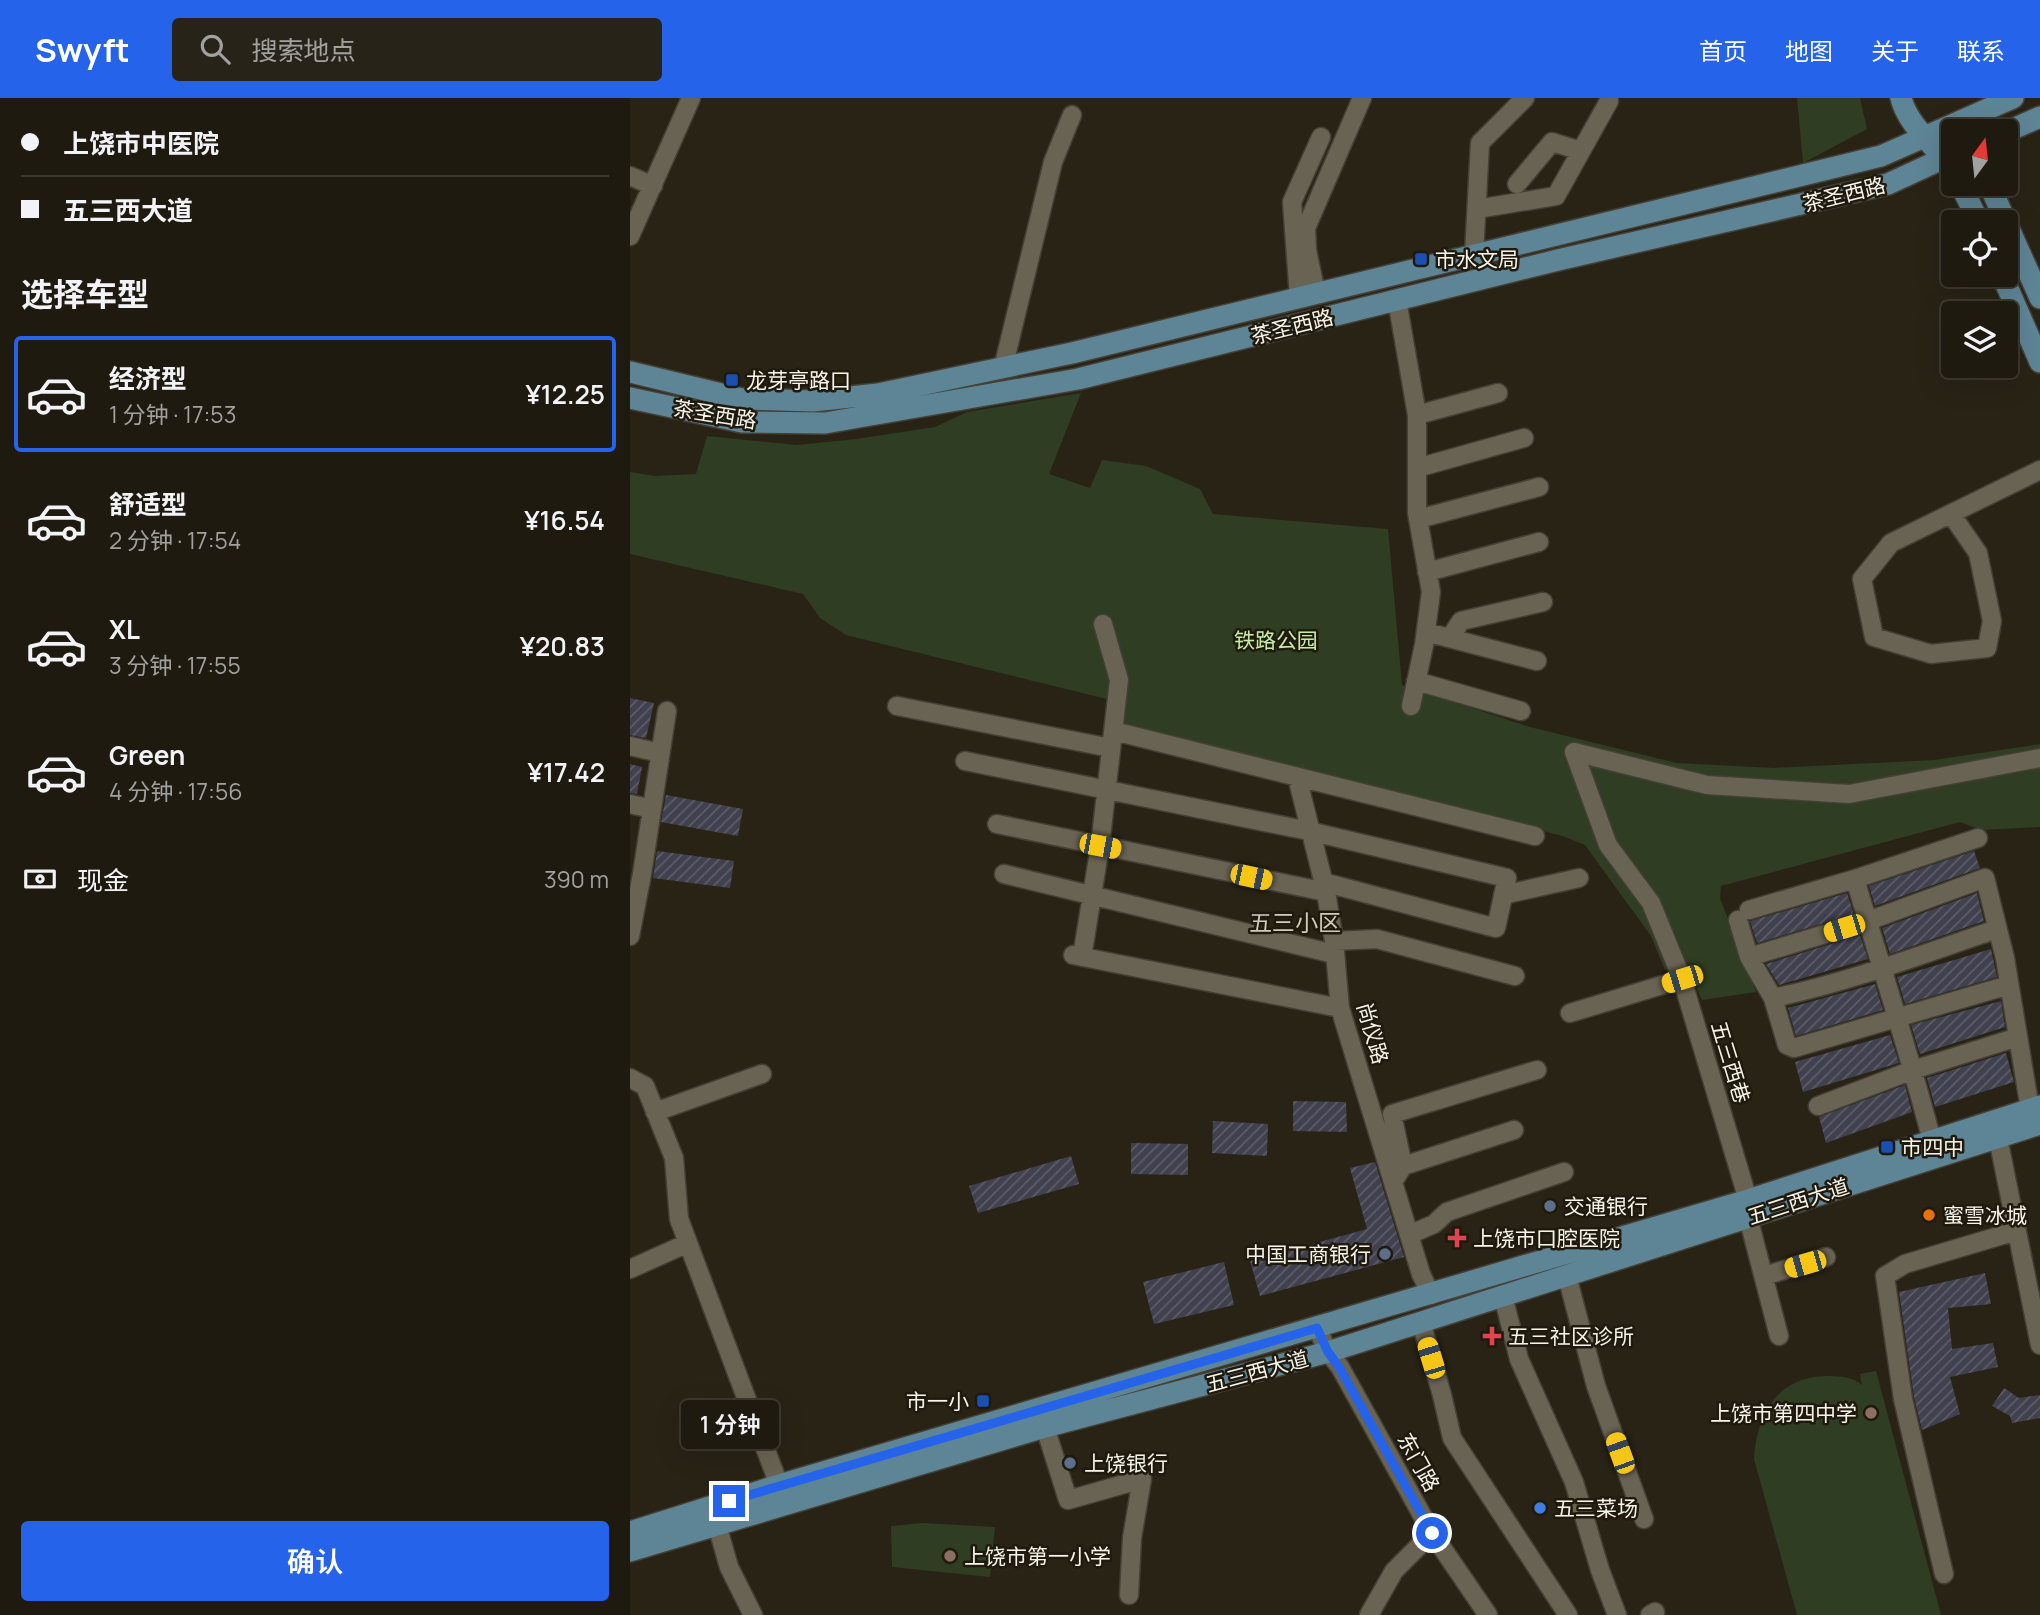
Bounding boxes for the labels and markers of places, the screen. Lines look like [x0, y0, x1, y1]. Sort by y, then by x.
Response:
place label: 市水文局 [1435, 245, 1519, 273]
marker: 市水文局 [1413, 251, 1429, 267]
place label: 龙芽亭路口 [746, 366, 851, 394]
marker: 龙芽亭路口 [724, 372, 740, 388]
place label: 市四中 [1901, 1133, 1964, 1161]
marker: 市四中 [1879, 1139, 1895, 1155]
place label: 交通银行 [1564, 1192, 1648, 1220]
marker: 交通银行 [1542, 1198, 1558, 1214]
place label: 蜜雪冰城 [1943, 1201, 2027, 1229]
marker: 蜜雪冰城 [1921, 1207, 1937, 1223]
place label: 上饶市口腔医院 [1473, 1224, 1620, 1252]
marker: 上饶市口腔医院 [1447, 1228, 1467, 1248]
place label: 中国工商银行 [1245, 1240, 1371, 1268]
marker: 中国工商银行 [1377, 1246, 1393, 1262]
place label: 五三社区诊所 [1508, 1322, 1634, 1350]
marker: 五三社区诊所 [1482, 1326, 1502, 1346]
place label: 市一小 [906, 1387, 969, 1415]
marker: 市一小 [975, 1393, 991, 1409]
place label: 上饶市第四中学 [1710, 1399, 1857, 1427]
marker: 上饶市第四中学 [1863, 1405, 1879, 1421]
place label: 上饶银行 [1084, 1449, 1168, 1477]
marker: 上饶银行 [1062, 1455, 1078, 1471]
place label: 五三菜场 [1554, 1494, 1638, 1522]
marker: 五三菜场 [1532, 1500, 1548, 1516]
place label: 上饶市第一小学 [964, 1542, 1111, 1570]
marker: 上饶市第一小学 [942, 1548, 958, 1564]

